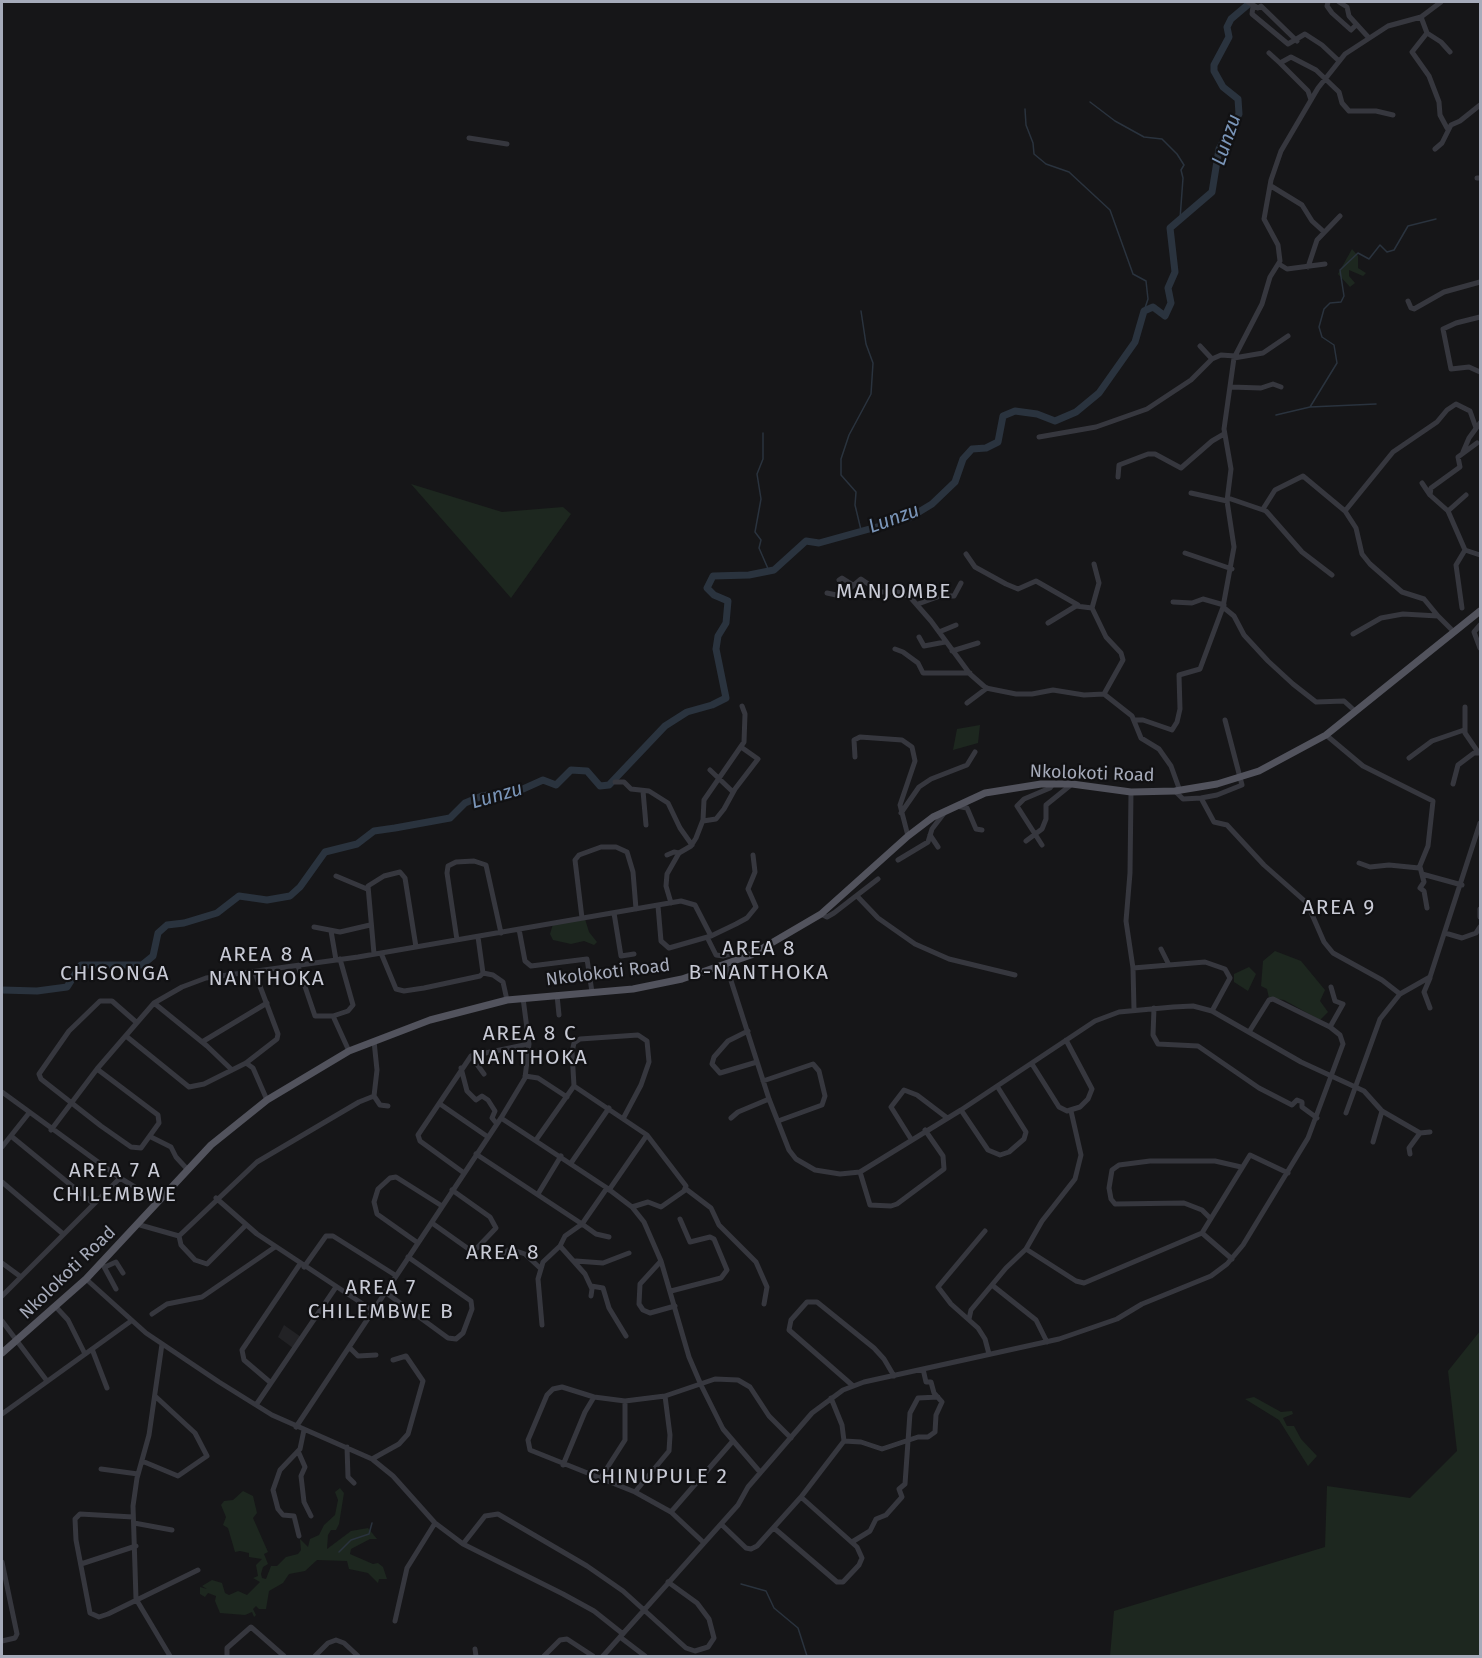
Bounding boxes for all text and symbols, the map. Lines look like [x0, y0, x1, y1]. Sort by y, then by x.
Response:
water label: Lunzu [1207, 111, 1247, 169]
water label: Lunzu [865, 499, 923, 539]
district label: MANJOMBE [836, 579, 952, 605]
street label: Nkolokoti Road [1029, 761, 1155, 787]
water label: Lunzu [468, 777, 526, 815]
district label: AREA 9 [1302, 895, 1376, 921]
district label: AREA 8 B-NANTHOKA [688, 936, 830, 986]
district label: AREA 8 A NANTHOKA [209, 942, 325, 992]
street label: Nkolokoti Road [545, 955, 671, 991]
district label: CHISONGA [60, 961, 170, 987]
district label: AREA 8 C NANTHOKA [472, 1021, 588, 1071]
district label: AREA 7 A CHILEMBWE [52, 1158, 178, 1208]
street label: Nkolokoti Road [16, 1222, 120, 1324]
district label: AREA 8 [466, 1240, 540, 1266]
district label: AREA 7 CHILEMBWE B [308, 1275, 454, 1325]
district label: CHINUPULE 2 [588, 1464, 728, 1490]

